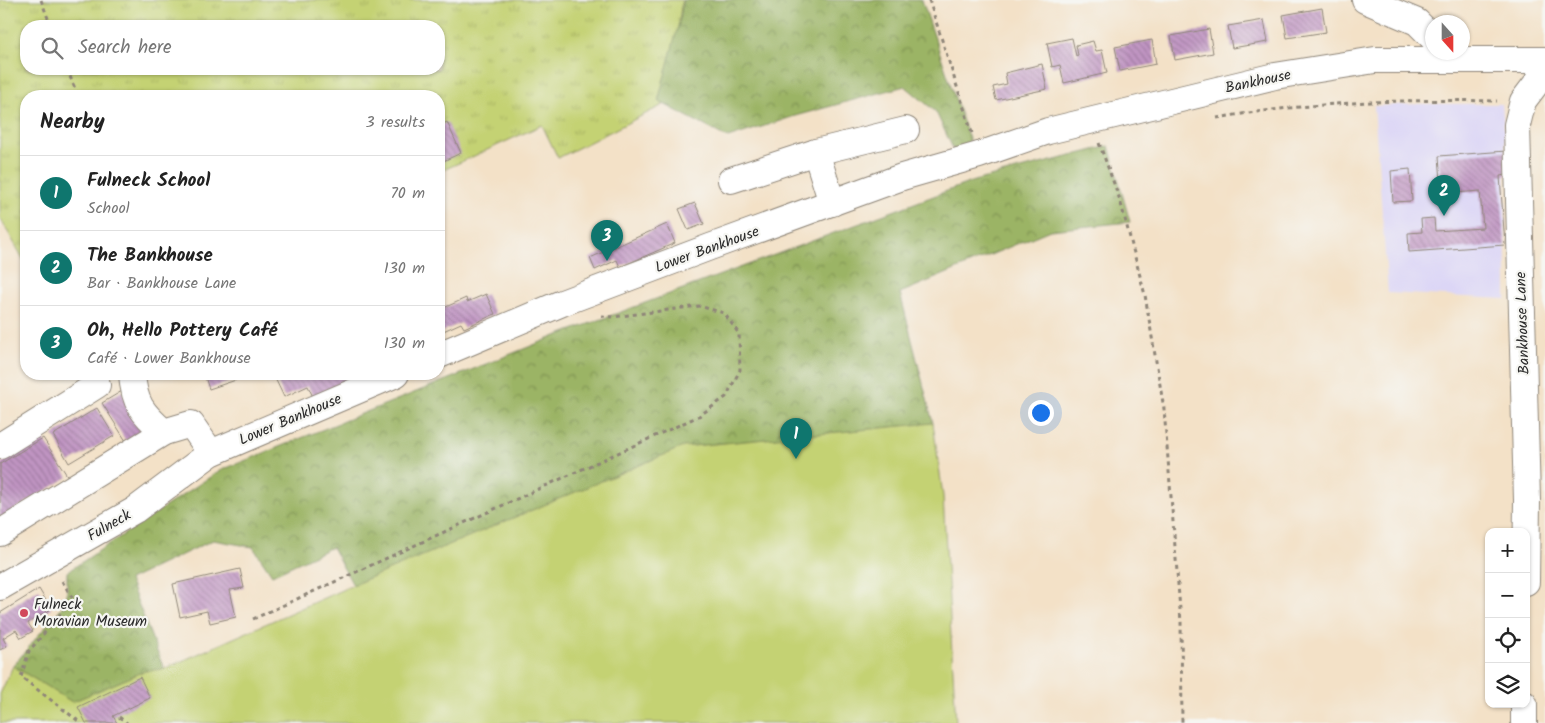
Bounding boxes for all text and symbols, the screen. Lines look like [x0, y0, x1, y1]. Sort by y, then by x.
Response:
north arrow [1425, 15, 1470, 60]
search box [20, 20, 445, 75]
text: Search here [78, 33, 172, 63]
icon: search [38, 34, 66, 62]
street label: Bankhouse [1223, 63, 1294, 101]
text: Nearby [40, 106, 105, 139]
text: 3 results [366, 110, 425, 135]
text: Fulneck School [87, 166, 210, 196]
pin: 2 [1428, 175, 1460, 216]
text: 1 [54, 181, 58, 206]
text: 70 m [390, 181, 425, 206]
text: School [87, 196, 130, 221]
pin: 3 [591, 220, 623, 261]
street label: Lower Bankhouse [652, 220, 763, 280]
text: The Bankhouse [87, 241, 213, 271]
text: 2 [51, 256, 61, 281]
text: 130 m [384, 256, 425, 281]
text: Bar · Bankhouse Lane [87, 271, 236, 296]
street label: Bankhouse Lane [1509, 271, 1537, 375]
text: Oh, Hello Pottery Café [87, 316, 277, 346]
text: 3 [52, 331, 60, 356]
text: 130 m [384, 331, 425, 356]
text: Café · Lower Bankhouse [87, 346, 251, 371]
street label: Lower Bankhouse [235, 387, 346, 452]
your location [1028, 400, 1054, 426]
pin: 1 [780, 418, 812, 459]
street label: Fulneck [83, 503, 137, 548]
map controls [1485, 528, 1530, 708]
button: + [1485, 528, 1530, 573]
button: − [1485, 573, 1530, 618]
place label: Fulneck Moravian Museum [34, 593, 147, 634]
marker: Fulneck Moravian Museum [18, 607, 30, 619]
button: locate [1485, 618, 1530, 663]
button: layers [1485, 663, 1530, 708]

